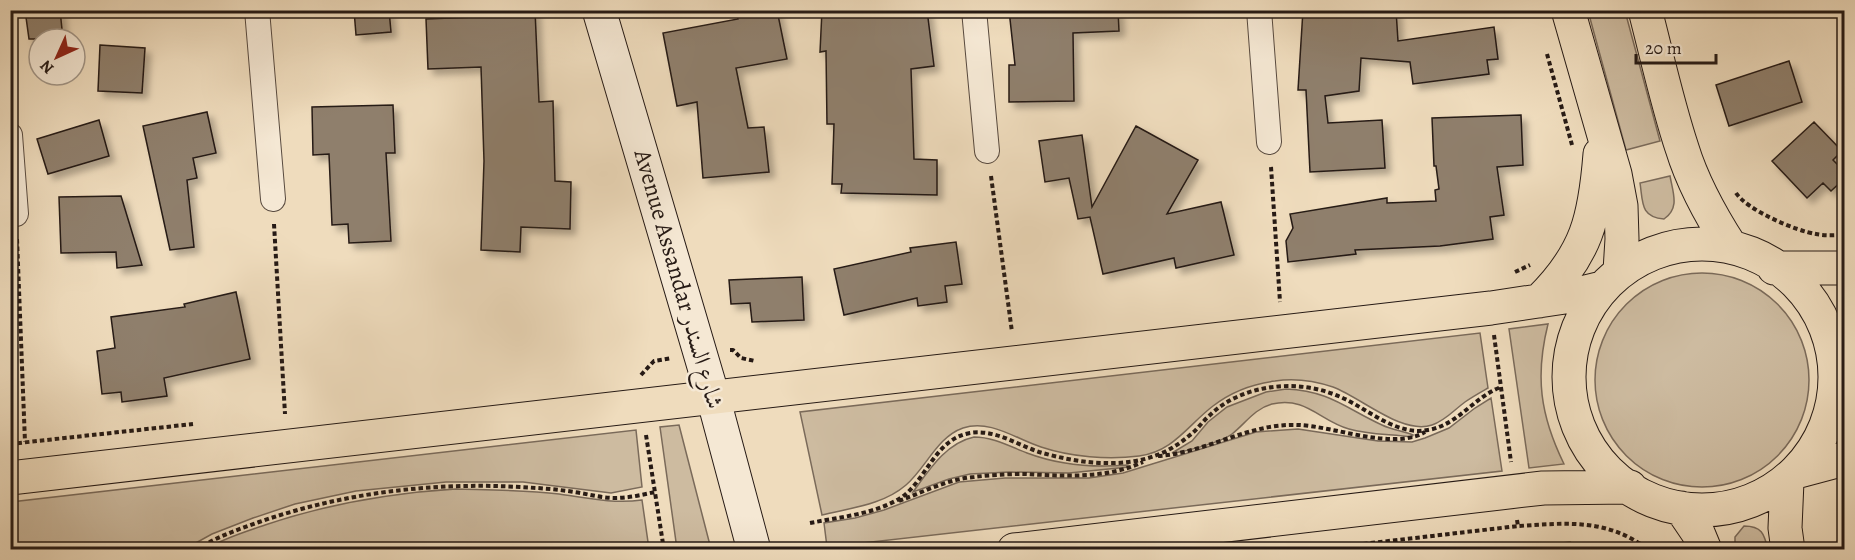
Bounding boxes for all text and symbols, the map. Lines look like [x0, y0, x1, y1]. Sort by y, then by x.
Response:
north arrow [27, 27, 87, 87]
scale bar [1636, 27, 1716, 65]
text: 20 m [1645, 36, 1682, 60]
text: N [35, 55, 59, 79]
street label: Avenue Assandar شارع السندر [623, 145, 731, 413]

